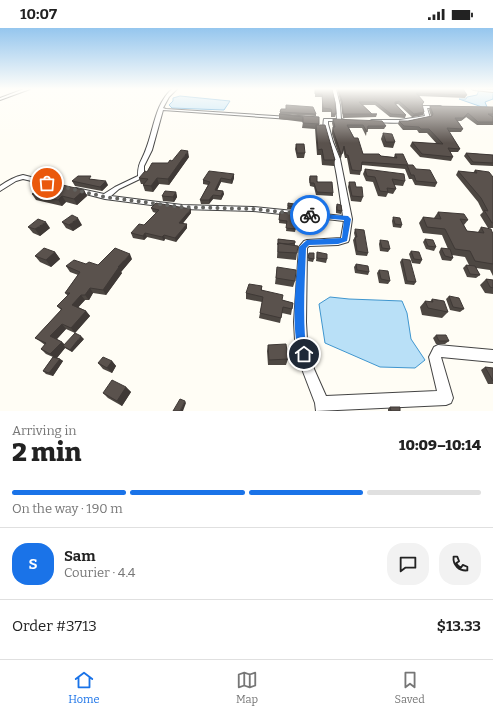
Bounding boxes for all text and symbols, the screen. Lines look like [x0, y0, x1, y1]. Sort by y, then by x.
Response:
text: 10:07 [20, 5, 57, 23]
pin [30, 166, 64, 200]
icon: bag [36, 172, 58, 194]
courier [290, 195, 330, 235]
icon: bike [299, 204, 321, 226]
pin [287, 337, 321, 371]
icon: home [293, 343, 315, 365]
text: Arriving in [12, 423, 77, 438]
text: 10:09–10:14 [399, 436, 481, 454]
text: 2 min [12, 437, 82, 468]
text: On the way · 190 m [12, 501, 123, 516]
button: chat [387, 543, 429, 585]
button: phone [439, 543, 481, 585]
text: Sam [64, 547, 96, 565]
text: S [28, 555, 38, 573]
text: Courier · 4.4 [64, 565, 135, 580]
text: Order #3713 [12, 617, 97, 635]
text: $13.33 [437, 617, 481, 635]
tab: Home [68, 669, 100, 706]
tab: Map [236, 669, 258, 706]
tab: Saved [395, 669, 425, 706]

